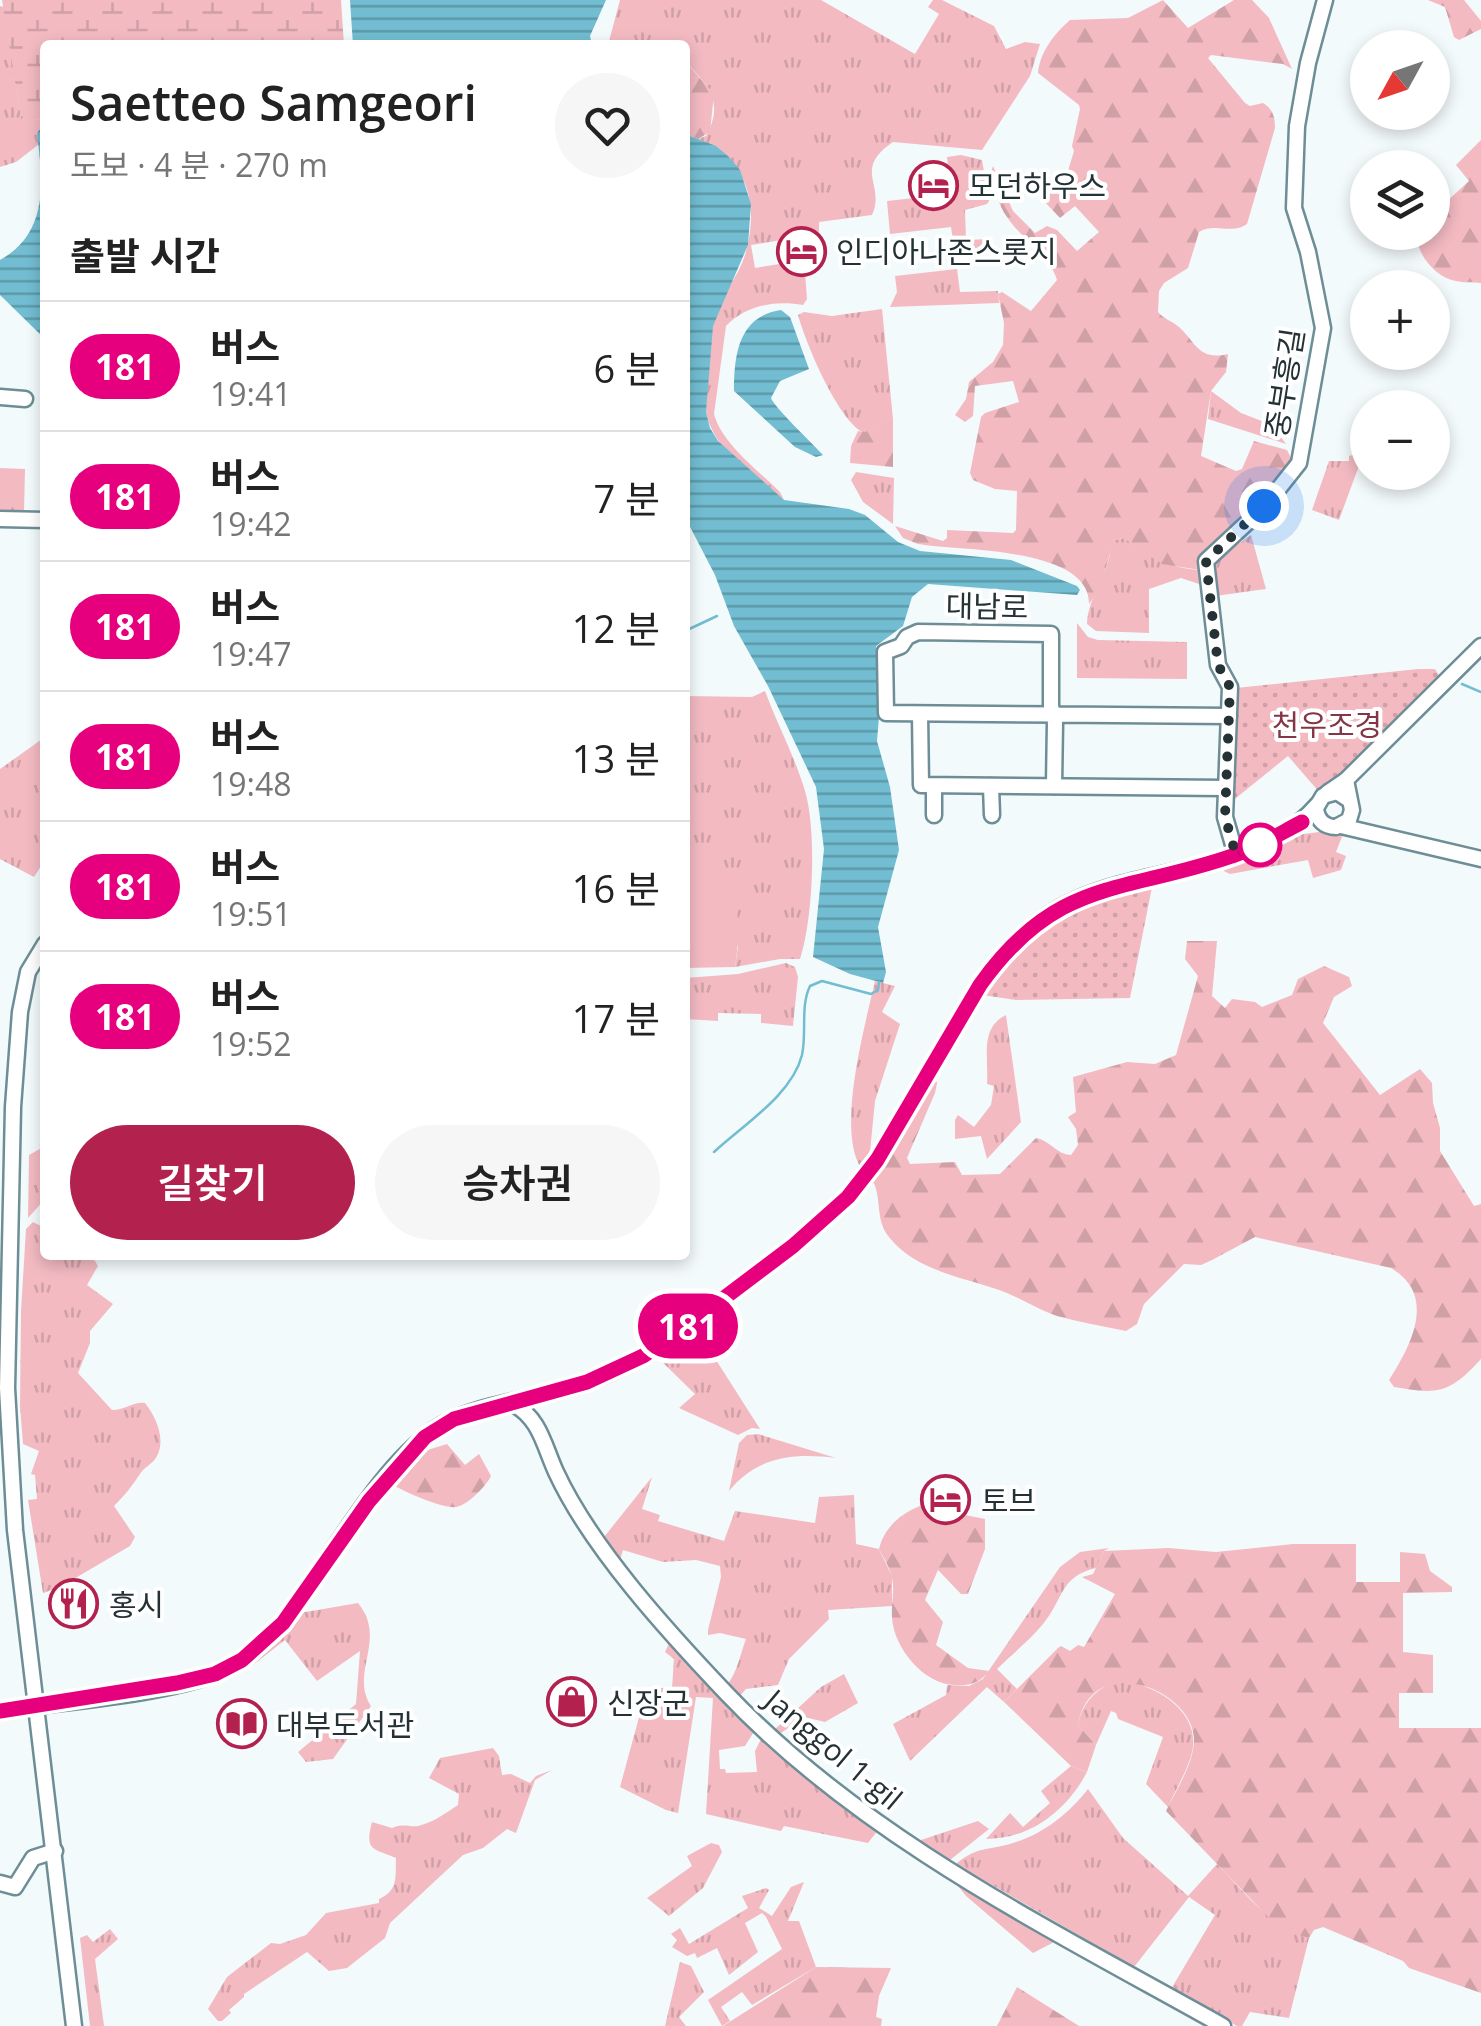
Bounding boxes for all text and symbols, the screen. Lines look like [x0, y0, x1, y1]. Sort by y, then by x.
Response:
north arrow [1350, 30, 1450, 130]
map controls [1350, 30, 1450, 490]
text: Saetteo Samgeori [70, 70, 477, 135]
button: heart [555, 73, 660, 178]
text: 도보 · 4 분 · 270 m [70, 143, 328, 186]
button: layers [1350, 150, 1450, 250]
hotel icon: 모던하우스 [907, 159, 959, 211]
place label: 모던하우스 [968, 165, 1106, 206]
hotel icon: 인디아나존스롯지 [775, 225, 827, 277]
text: 출발 시간 [70, 229, 220, 281]
place label: 인디아나존스롯지 [836, 231, 1057, 272]
button: + [1350, 270, 1450, 370]
text: 버스 [210, 320, 280, 372]
street label: 중부흥길 [1255, 325, 1313, 441]
text: 6 분 [593, 342, 660, 394]
text: 181 [95, 343, 155, 390]
text: 19:41 [210, 372, 292, 415]
button: − [1350, 390, 1450, 490]
text: 버스 [210, 450, 280, 502]
text: 7 분 [593, 472, 660, 524]
text: 181 [95, 473, 155, 520]
your location [1239, 481, 1289, 531]
text: 19:42 [210, 502, 292, 545]
text: 버스 [210, 580, 280, 632]
street label: 대남로 [945, 585, 1029, 627]
text: 12 분 [572, 602, 660, 654]
text: 181 [95, 603, 155, 650]
text: 19:47 [210, 632, 292, 675]
park label: 천우조경 [1272, 704, 1382, 745]
text: 버스 [210, 710, 280, 762]
text: 13 분 [572, 732, 660, 784]
text: 181 [95, 733, 155, 780]
text: 19:48 [210, 762, 292, 805]
unlabelled marker [1239, 824, 1281, 866]
text: 버스 [210, 840, 280, 892]
text: 16 분 [572, 862, 660, 914]
text: 181 [95, 863, 155, 910]
text: 19:51 [210, 892, 292, 935]
text: 버스 [210, 970, 280, 1022]
text: 17 분 [572, 992, 660, 1044]
text: 181 [95, 993, 155, 1040]
text: 19:52 [210, 1022, 292, 1065]
button: 길찾기 [70, 1125, 355, 1240]
button: 승차권 [375, 1125, 660, 1240]
line badge: 181 [630, 1294, 746, 1358]
text: 181 [658, 1303, 718, 1350]
hotel icon: 토브 [920, 1474, 972, 1526]
place label: 토브 [981, 1480, 1036, 1521]
restaurant icon: 홍시 [48, 1578, 100, 1630]
place label: 홍시 [109, 1584, 164, 1625]
shop icon: 신장군 [546, 1676, 598, 1728]
street label: Janggol 1-gil [754, 1678, 911, 1818]
place label: 신장군 [607, 1682, 690, 1723]
library icon: 대부도서관 [215, 1698, 267, 1750]
place label: 대부도서관 [276, 1704, 414, 1745]

